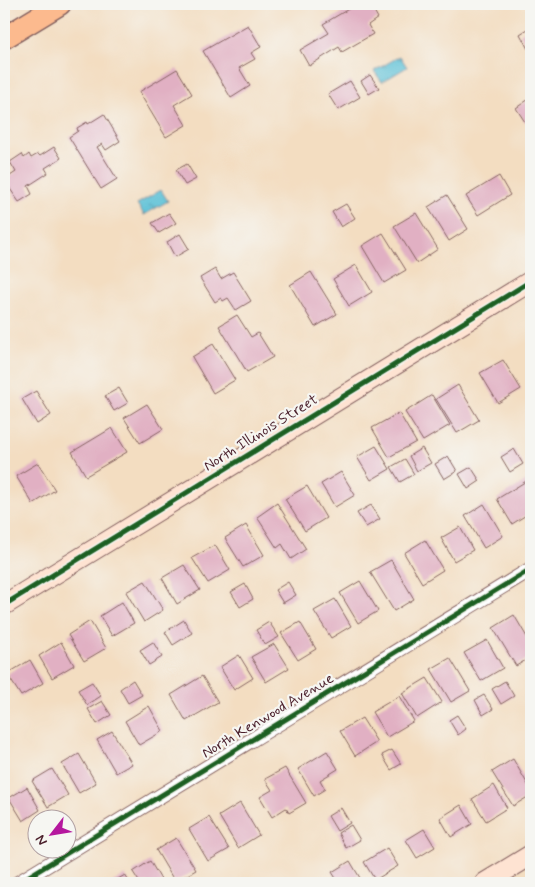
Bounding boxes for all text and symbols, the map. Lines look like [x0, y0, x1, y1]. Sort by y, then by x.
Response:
street label: North Illinois Street [200, 390, 322, 476]
street label: North Kenwood Avenue [198, 669, 338, 763]
north arrow [28, 810, 78, 860]
text: N [32, 832, 52, 849]

